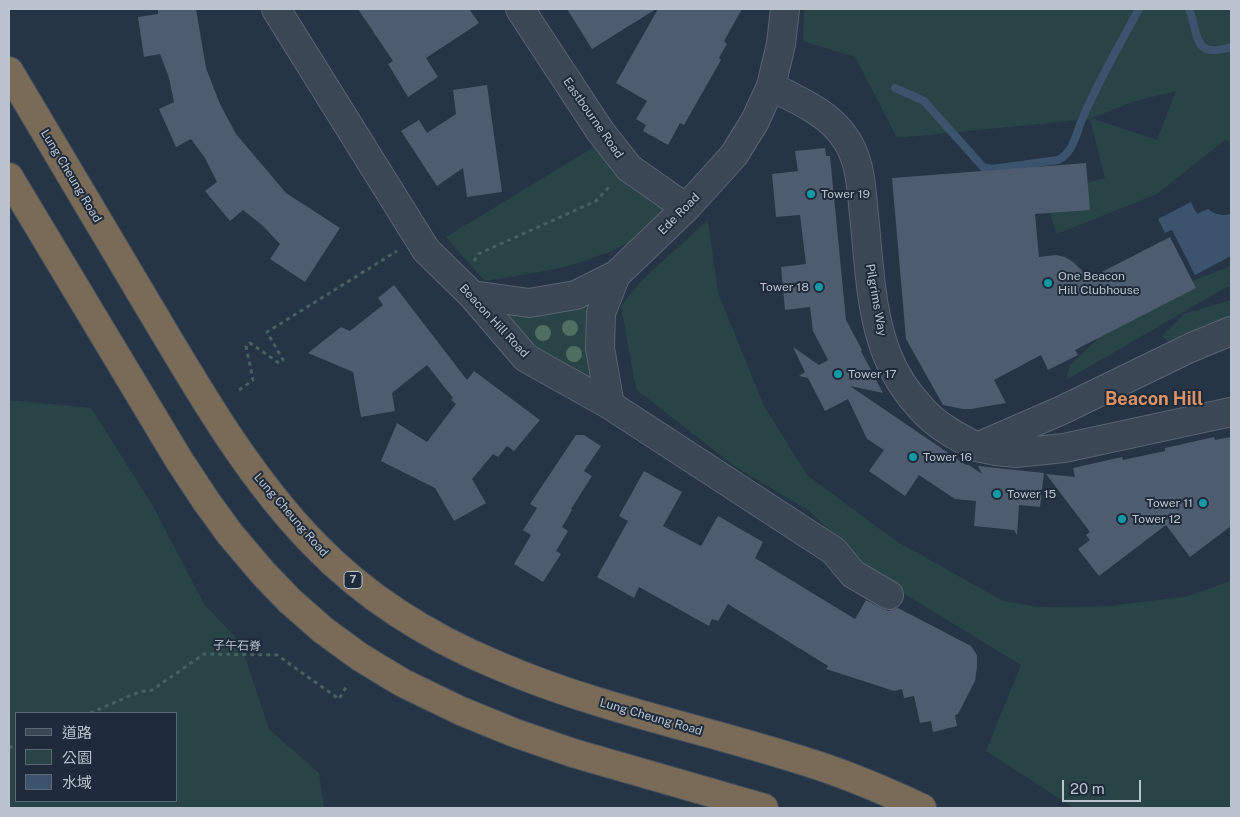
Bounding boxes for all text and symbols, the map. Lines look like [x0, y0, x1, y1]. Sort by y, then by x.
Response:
street label: Eastbourne Road [560, 75, 626, 161]
street label: Lung Cheung Road [38, 127, 104, 225]
place label: Tower 19 [821, 187, 870, 201]
marker: Tower 19 [805, 188, 817, 200]
street label: Ede Road [655, 190, 703, 238]
street label: Pilgrims Way [863, 263, 889, 337]
place label: One Beacon Hill Clubhouse [1058, 269, 1140, 297]
marker: One Beacon Hill Clubhouse [1042, 277, 1054, 289]
place label: Tower 18 [760, 280, 809, 294]
street label: Beacon Hill Road [456, 281, 532, 361]
marker: Tower 18 [813, 281, 825, 293]
place label: Tower 17 [848, 367, 897, 381]
marker: Tower 17 [832, 368, 844, 380]
district label: Beacon Hill [1105, 388, 1203, 410]
place label: Tower 16 [923, 450, 972, 464]
marker: Tower 16 [907, 451, 919, 463]
street label: Lung Cheung Road [251, 470, 331, 560]
place label: Tower 15 [1007, 487, 1056, 501]
marker: Tower 15 [991, 488, 1003, 500]
place label: Tower 11 [1147, 496, 1193, 510]
marker: Tower 11 [1197, 497, 1209, 509]
place label: Tower 12 [1132, 512, 1181, 526]
marker: Tower 12 [1116, 513, 1128, 525]
road number: 7 [344, 572, 362, 588]
street label: 子午石脊 [213, 638, 261, 654]
street label: Lung Cheung Road [598, 695, 704, 739]
legend [15, 712, 178, 802]
text: 道路 [62, 724, 92, 741]
text: 公園 [62, 749, 92, 766]
scale bar [1065, 770, 1144, 802]
text: 水域 [62, 774, 92, 791]
text: 20 m [1070, 780, 1105, 797]

